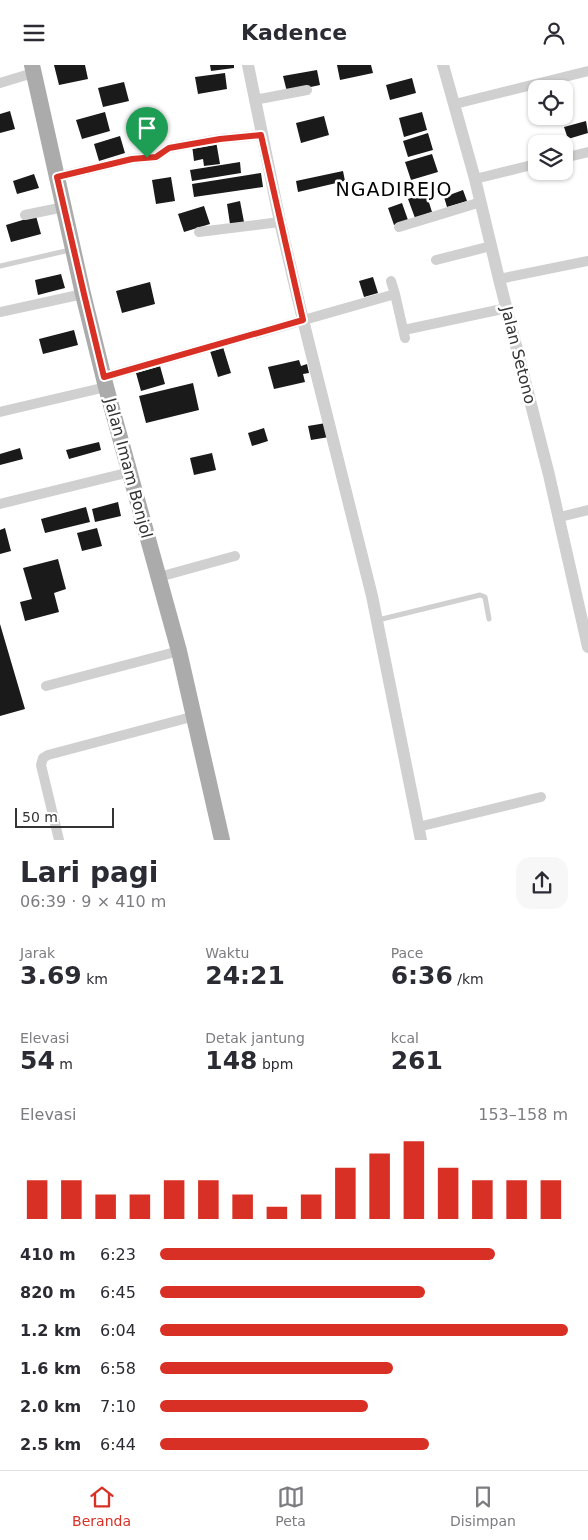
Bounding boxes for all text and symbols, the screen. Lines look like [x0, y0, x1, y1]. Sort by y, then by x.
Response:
icon: menu [20, 19, 48, 47]
icon: person [540, 19, 568, 47]
text: Kadence [241, 20, 347, 45]
map controls [528, 80, 573, 180]
button: locate [528, 80, 573, 125]
pin [126, 107, 168, 158]
icon: arrive [133, 114, 161, 142]
button: layers [528, 135, 573, 180]
district label: NGADIREJO [336, 178, 452, 200]
street label: Jalan Setono [497, 303, 540, 406]
street label: Jalan Imam Bonjol [100, 395, 156, 540]
scale bar [15, 805, 114, 828]
text: 50 m [22, 809, 58, 825]
text: Lari pagi [20, 856, 158, 889]
button: share [516, 857, 568, 909]
text: 06:39 · 9 × 410 m [20, 892, 166, 911]
text: Jarak [20, 945, 55, 961]
text: Waktu [205, 945, 249, 961]
text: Pace [391, 945, 423, 961]
text: 3.69 [20, 961, 82, 990]
text: 24:21 [205, 961, 285, 990]
text: 6:36 [391, 961, 453, 990]
text: km [82, 971, 108, 987]
text: /km [453, 971, 484, 987]
text: Elevasi [20, 1030, 69, 1046]
text: Detak jantung [205, 1030, 305, 1046]
text: kcal [391, 1030, 419, 1046]
text: 54 [20, 1046, 55, 1075]
text: 148 [205, 1046, 258, 1075]
text: 261 [391, 1046, 443, 1075]
text: m [55, 1056, 73, 1072]
text: bpm [258, 1056, 293, 1072]
text: Elevasi [20, 1105, 76, 1124]
text: 153–158 m [478, 1105, 568, 1124]
text: 410 m [20, 1245, 76, 1264]
text: 6:23 [100, 1245, 136, 1264]
text: 820 m [20, 1283, 76, 1302]
text: 6:45 [100, 1283, 136, 1302]
text: 1.2 km [20, 1321, 81, 1340]
text: 6:04 [100, 1321, 136, 1340]
text: 1.6 km [20, 1359, 81, 1378]
text: 6:58 [100, 1359, 136, 1378]
text: 2.0 km [20, 1397, 81, 1416]
text: 7:10 [100, 1397, 136, 1416]
text: 2.5 km [20, 1435, 81, 1454]
text: 6:44 [100, 1435, 136, 1454]
tab: Beranda [72, 1483, 131, 1529]
tab: Peta [275, 1483, 306, 1529]
tab: Disimpan [450, 1483, 516, 1529]

